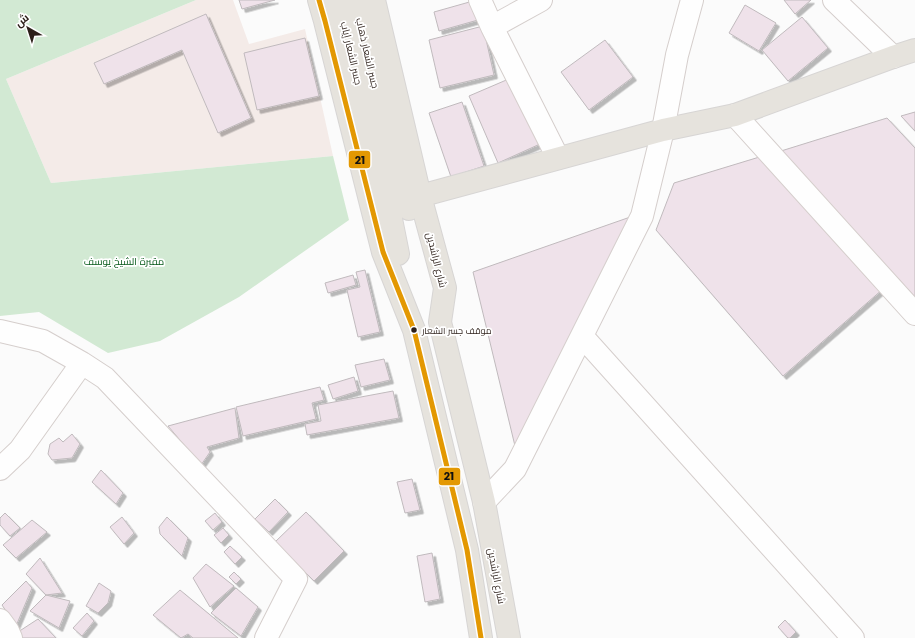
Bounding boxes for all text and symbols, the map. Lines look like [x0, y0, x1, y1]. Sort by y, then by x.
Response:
north arrow [8, 8, 48, 48]
text: ش [11, 10, 32, 31]
street label: جسر الشعار ذهاب [352, 16, 383, 90]
street label: جسر الشعار إياب [337, 20, 366, 86]
line badge: 21 [348, 150, 371, 169]
text: 21 [355, 152, 365, 168]
street label: شارع الراشدين [422, 231, 451, 289]
park label: مقبرة الشيخ يوسف [84, 254, 164, 269]
marker: موقف جسر الشعار [409, 325, 419, 335]
place label: موقف جسر الشعار [421, 325, 492, 337]
line badge: 21 [438, 467, 461, 486]
text: 21 [444, 468, 454, 484]
street label: شارع الراشدين [484, 547, 509, 605]

